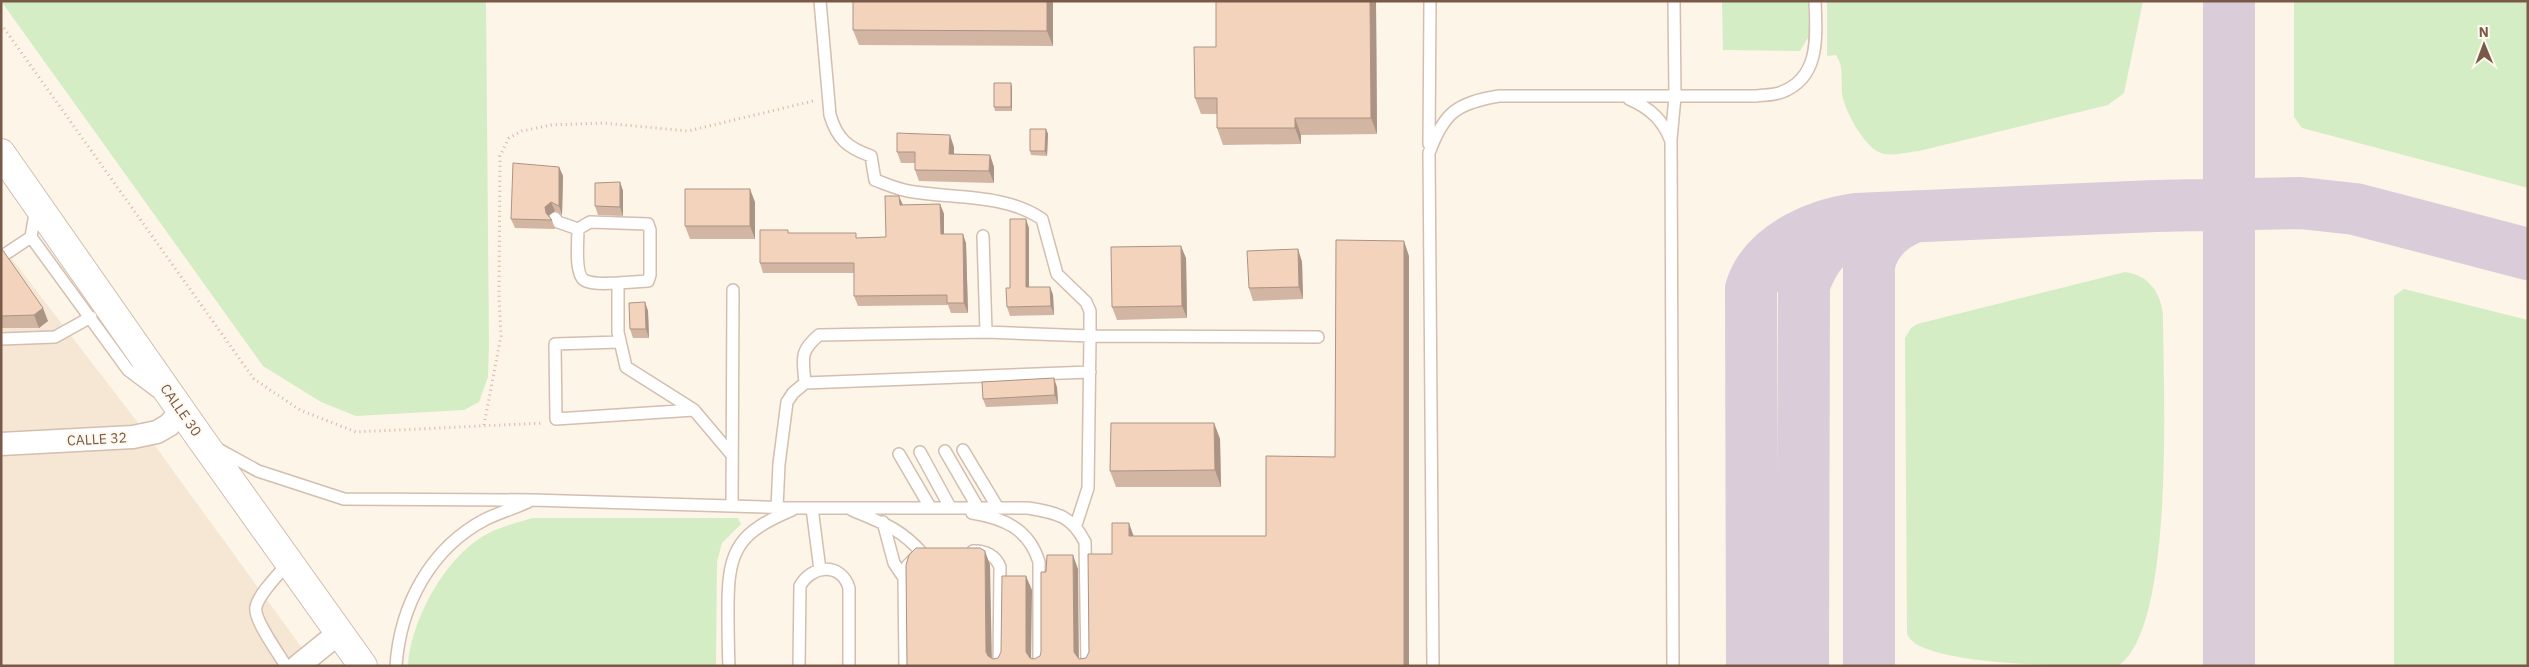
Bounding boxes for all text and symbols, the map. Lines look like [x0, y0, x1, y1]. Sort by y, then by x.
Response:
north arrow [2459, 20, 2509, 70]
text: N [2479, 23, 2489, 41]
street label: CALLE 30 [156, 380, 206, 440]
street label: CALLE 32 [67, 428, 127, 450]

